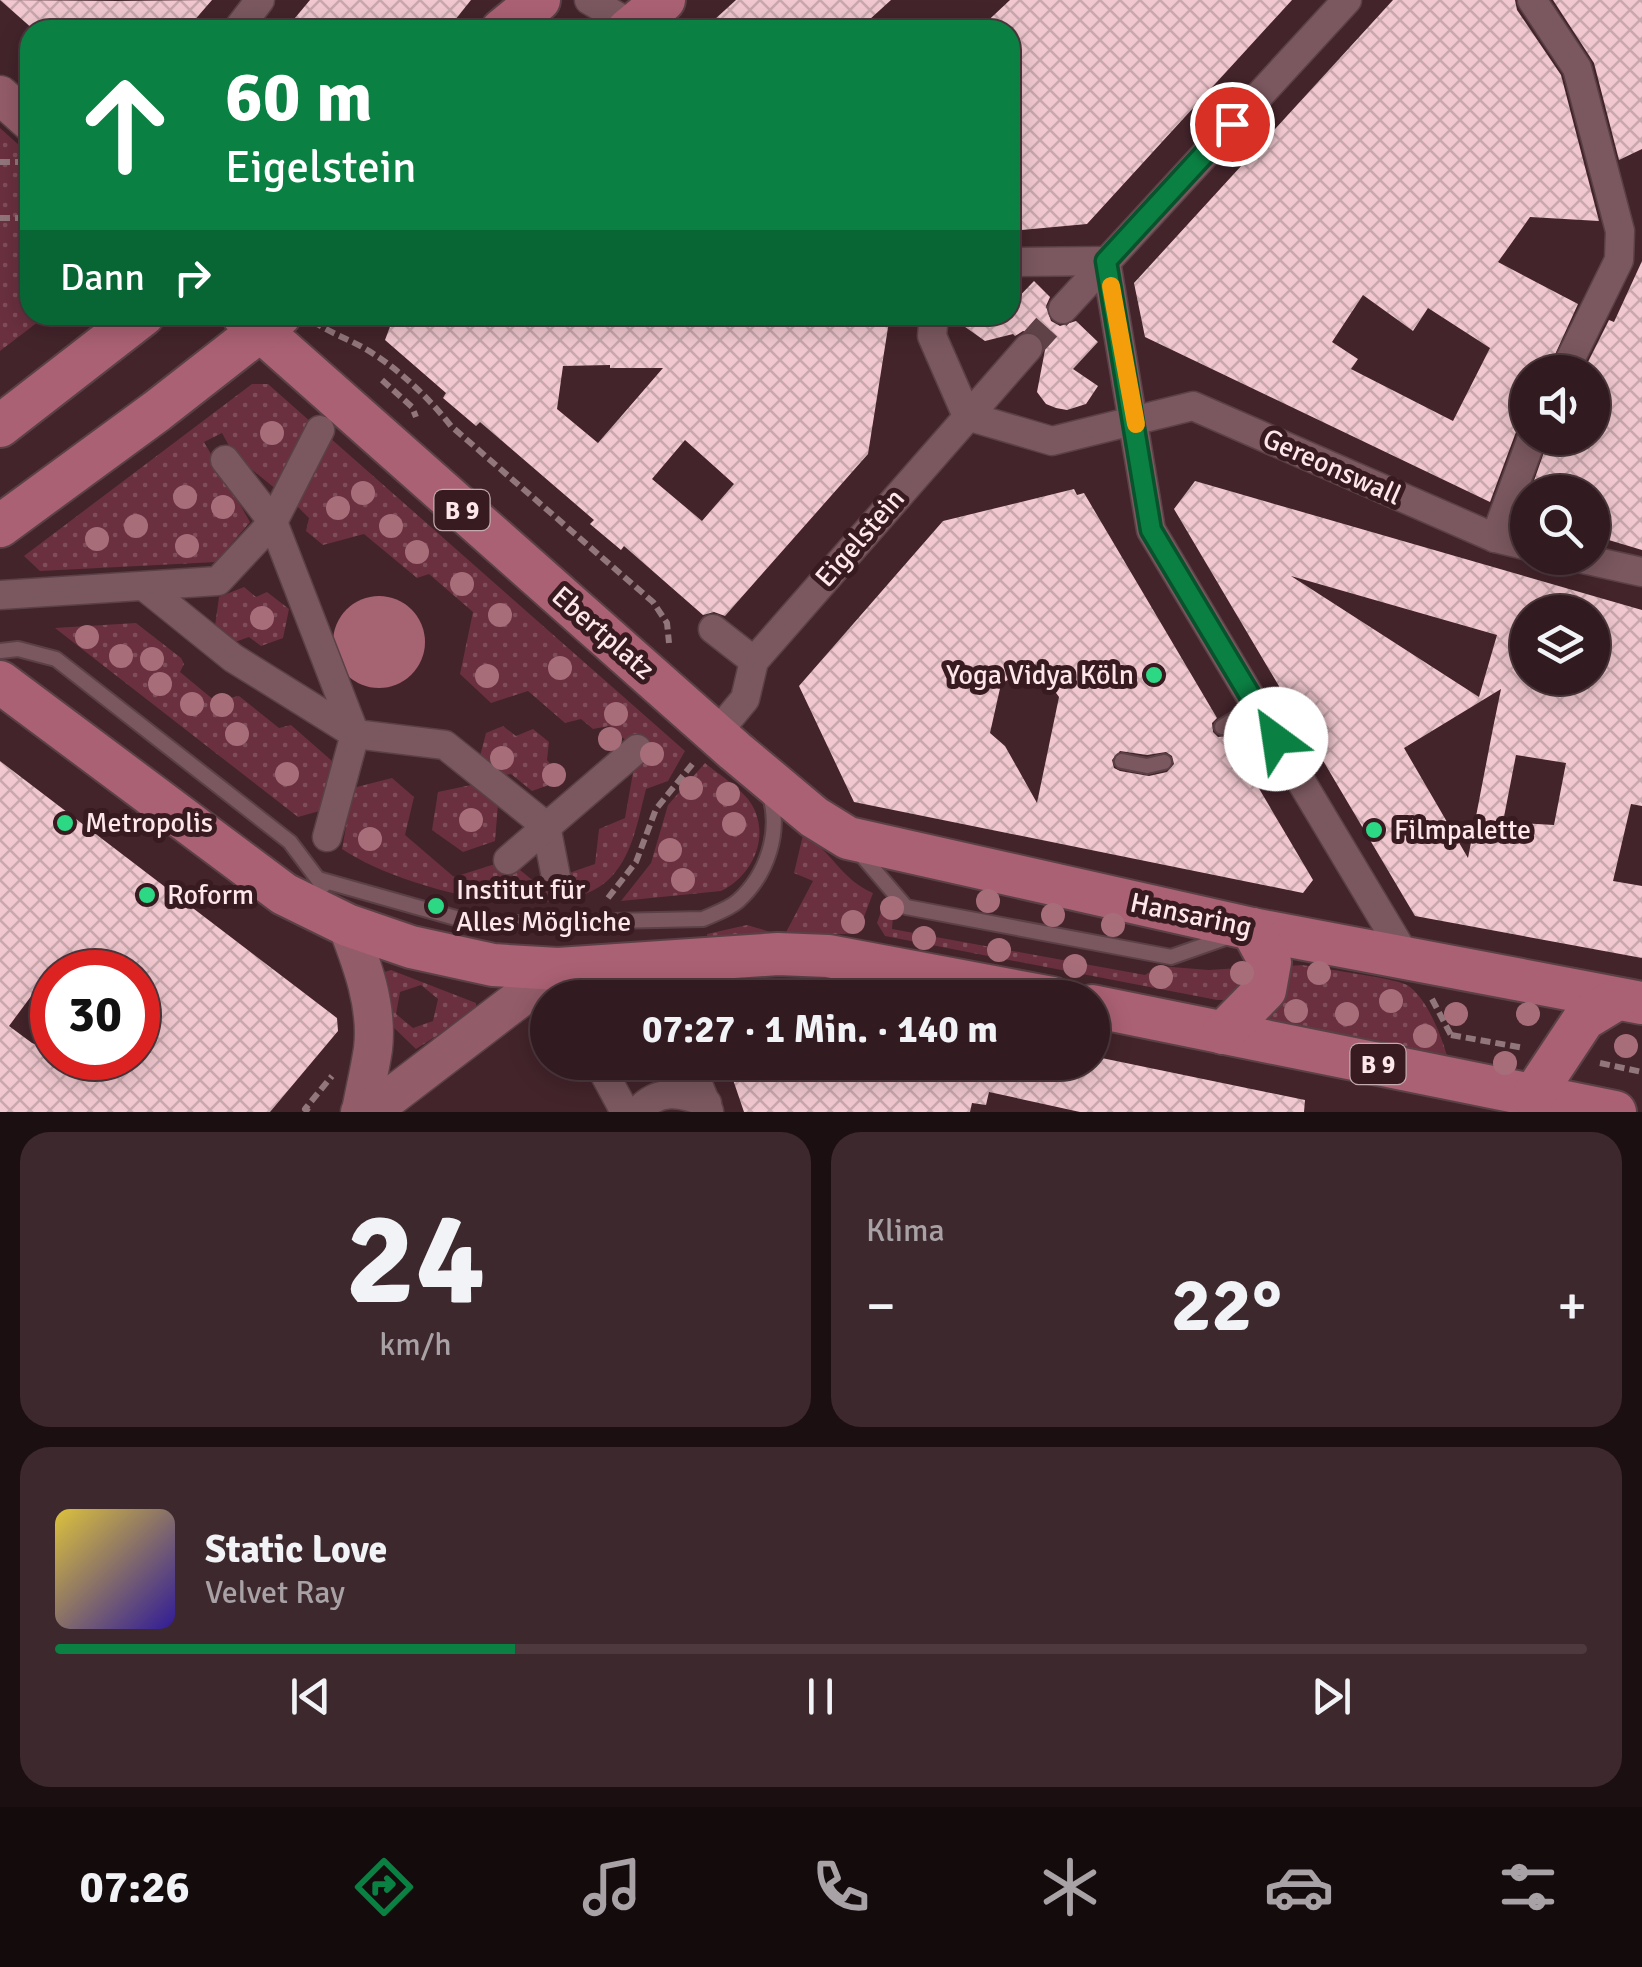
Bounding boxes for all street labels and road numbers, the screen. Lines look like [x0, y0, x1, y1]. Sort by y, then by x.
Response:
street label: Gereonswall [1257, 421, 1407, 513]
street label: Eigelstein [808, 482, 912, 594]
road number: B 9 [434, 490, 490, 530]
street label: Ebertplatz [545, 579, 661, 687]
street label: Hansaring [1127, 886, 1255, 944]
road number: B 9 [1350, 1044, 1406, 1084]

